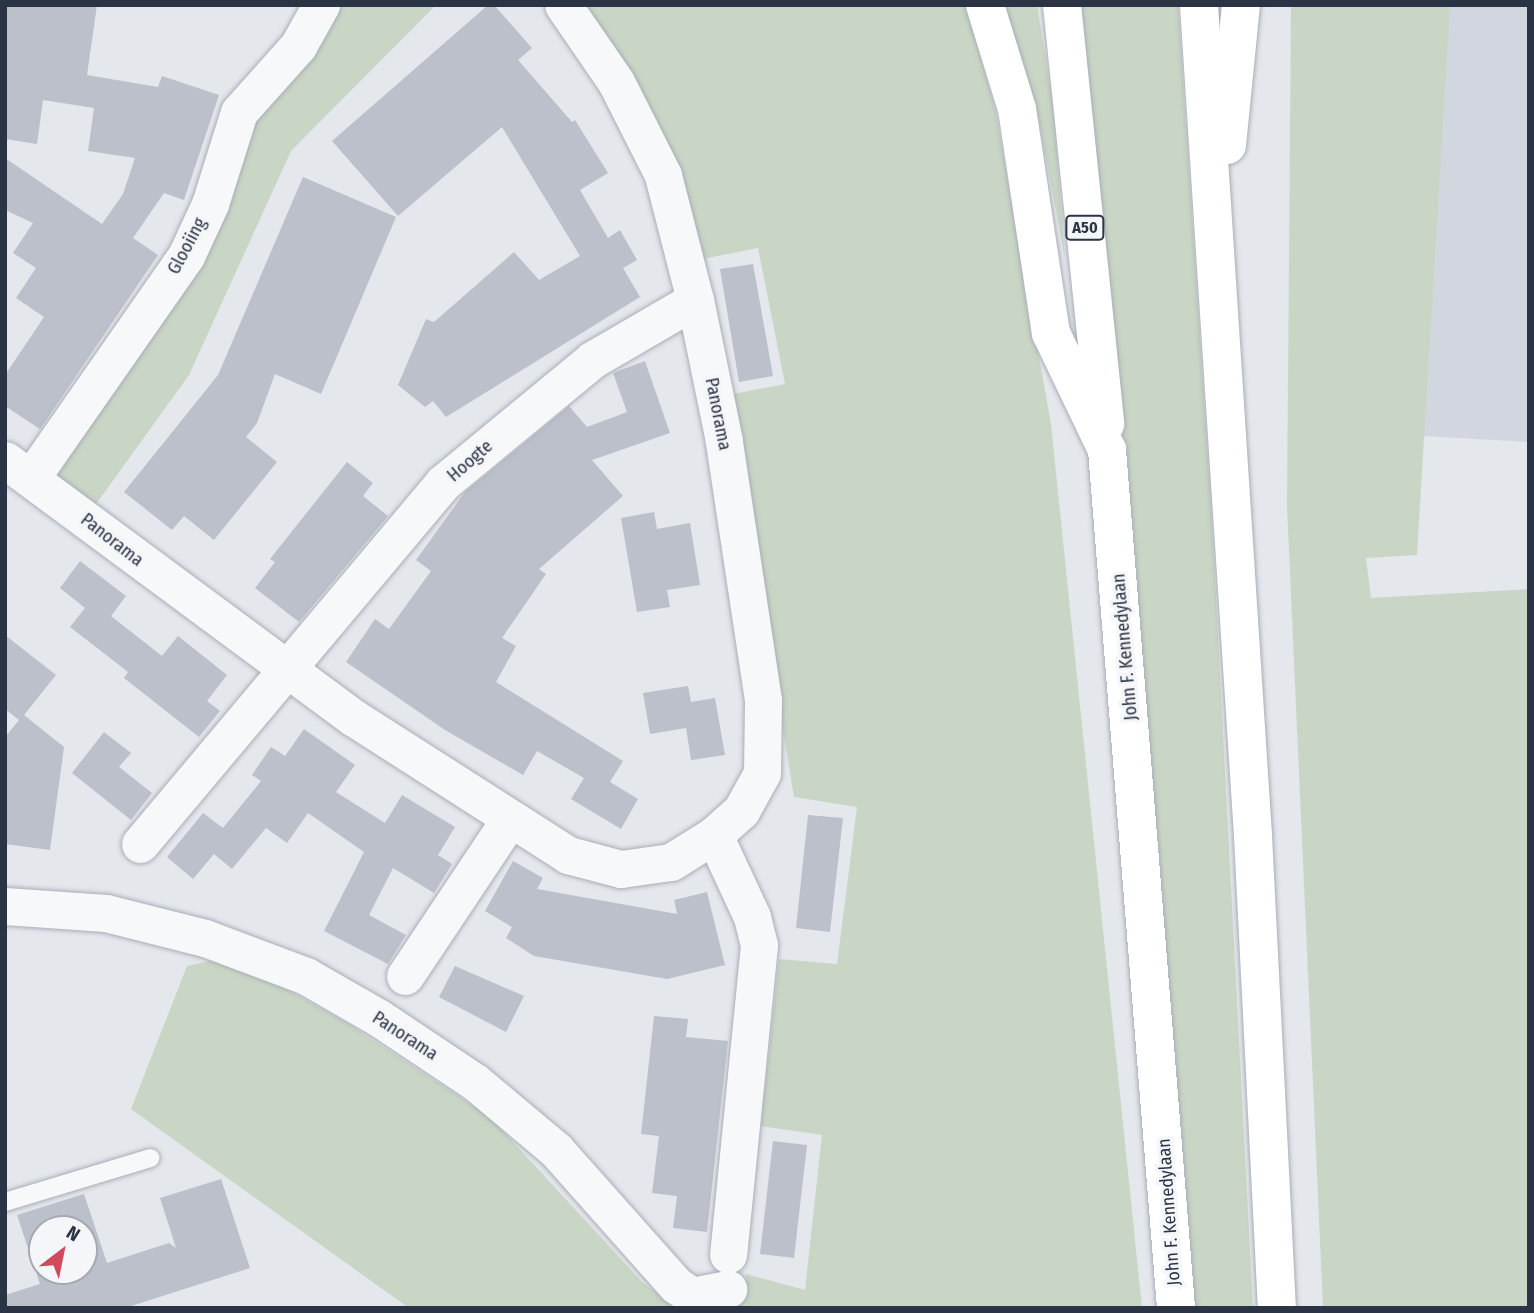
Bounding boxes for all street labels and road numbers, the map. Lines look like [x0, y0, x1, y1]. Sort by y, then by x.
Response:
street label: Glooiing [163, 214, 211, 278]
road number: A50 [1064, 216, 1106, 240]
street label: Panorama [700, 376, 736, 452]
street label: Hoogte [443, 436, 497, 486]
street label: Panorama [76, 509, 148, 571]
street label: John F. Kennedylaan [1108, 573, 1142, 721]
street label: Panorama [368, 1007, 442, 1065]
street label: John F. Kennedylaan [1153, 1138, 1185, 1286]

